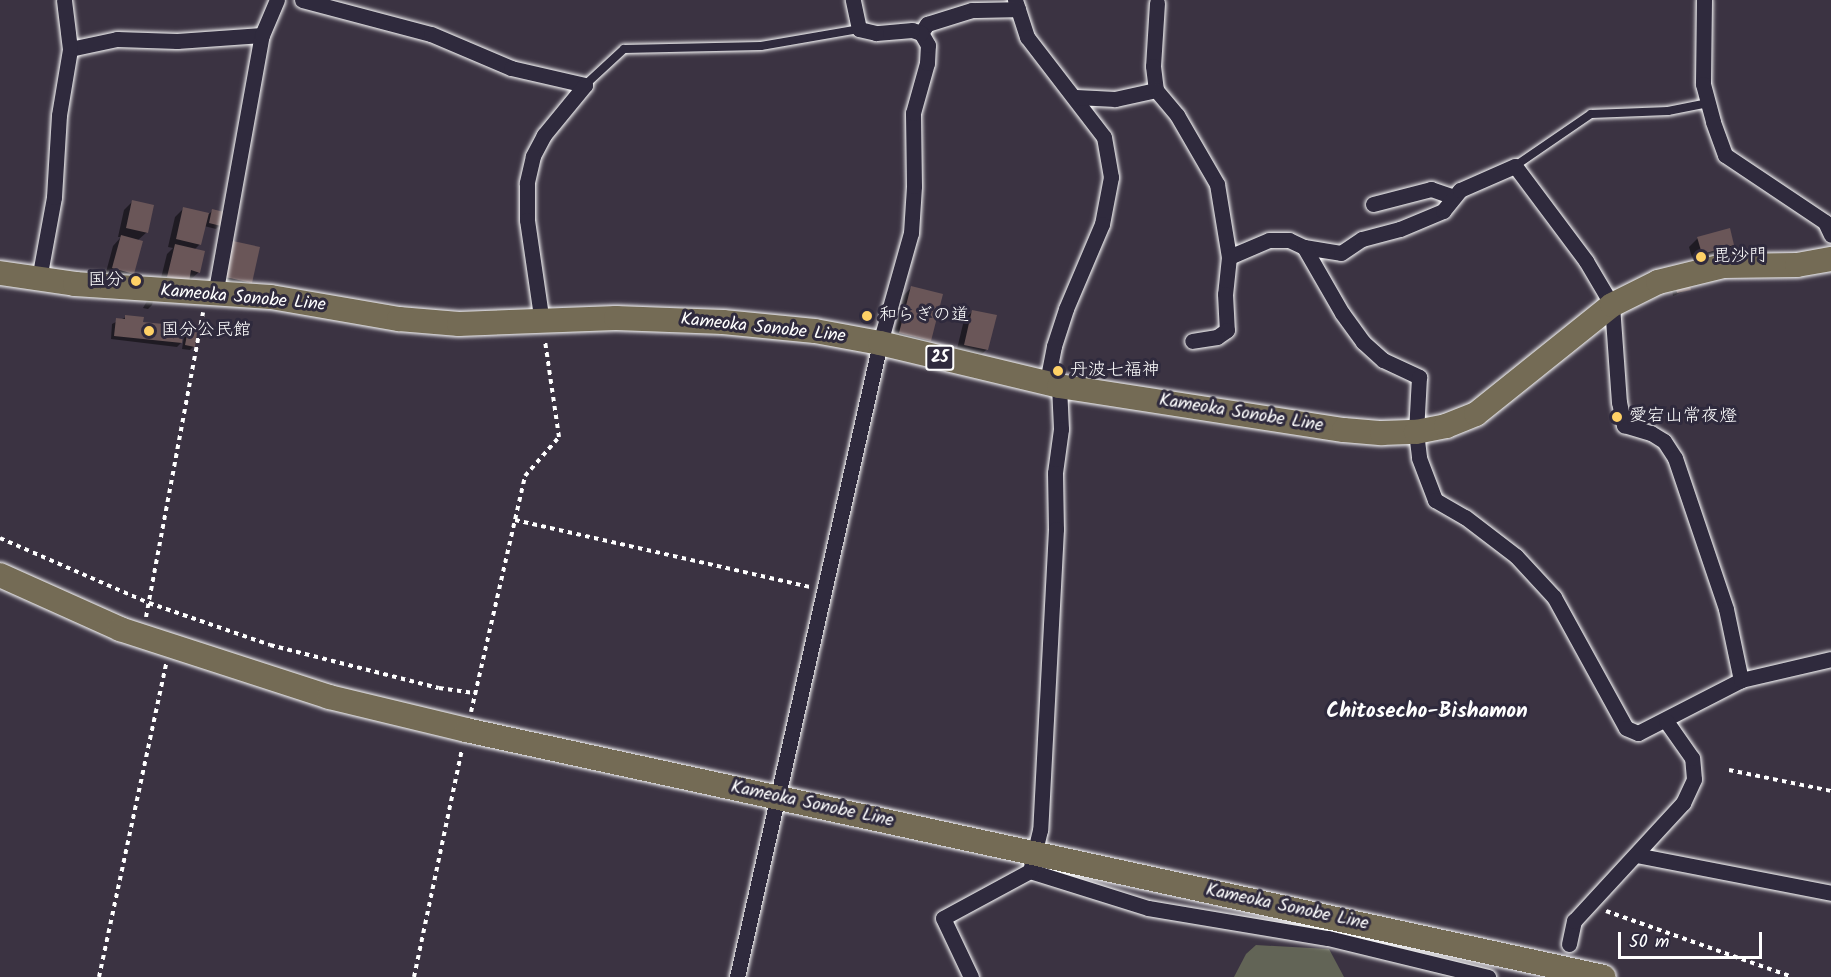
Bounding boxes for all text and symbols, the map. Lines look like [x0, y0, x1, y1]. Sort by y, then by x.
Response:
place label: 毘沙門 [1713, 246, 1767, 268]
marker: 毘沙門 [1694, 250, 1708, 264]
place label: 国分 [88, 270, 124, 292]
marker: 国分 [129, 274, 143, 288]
street label: Kameoka Sonobe Line [159, 281, 327, 317]
place label: 和らぎの道 [879, 305, 969, 327]
marker: 和らぎの道 [860, 309, 874, 323]
street label: Kameoka Sonobe Line [679, 310, 847, 348]
place label: 国分公民館 [161, 320, 251, 342]
marker: 国分公民館 [142, 324, 156, 338]
road number: 25 [925, 345, 955, 371]
place label: 丹波七福神 [1070, 360, 1160, 382]
marker: 丹波七福神 [1051, 364, 1065, 378]
street label: Kameoka Sonobe Line [1157, 390, 1325, 438]
place label: 愛宕山常夜燈 [1629, 406, 1737, 428]
marker: 愛宕山常夜燈 [1610, 410, 1624, 424]
district label: Chitosecho-Bishamon [1326, 699, 1528, 725]
street label: Kameoka Sonobe Line [729, 777, 895, 833]
street label: Kameoka Sonobe Line [1204, 880, 1370, 936]
scale bar [1621, 920, 1765, 958]
text: 50 m [1629, 928, 1669, 957]

